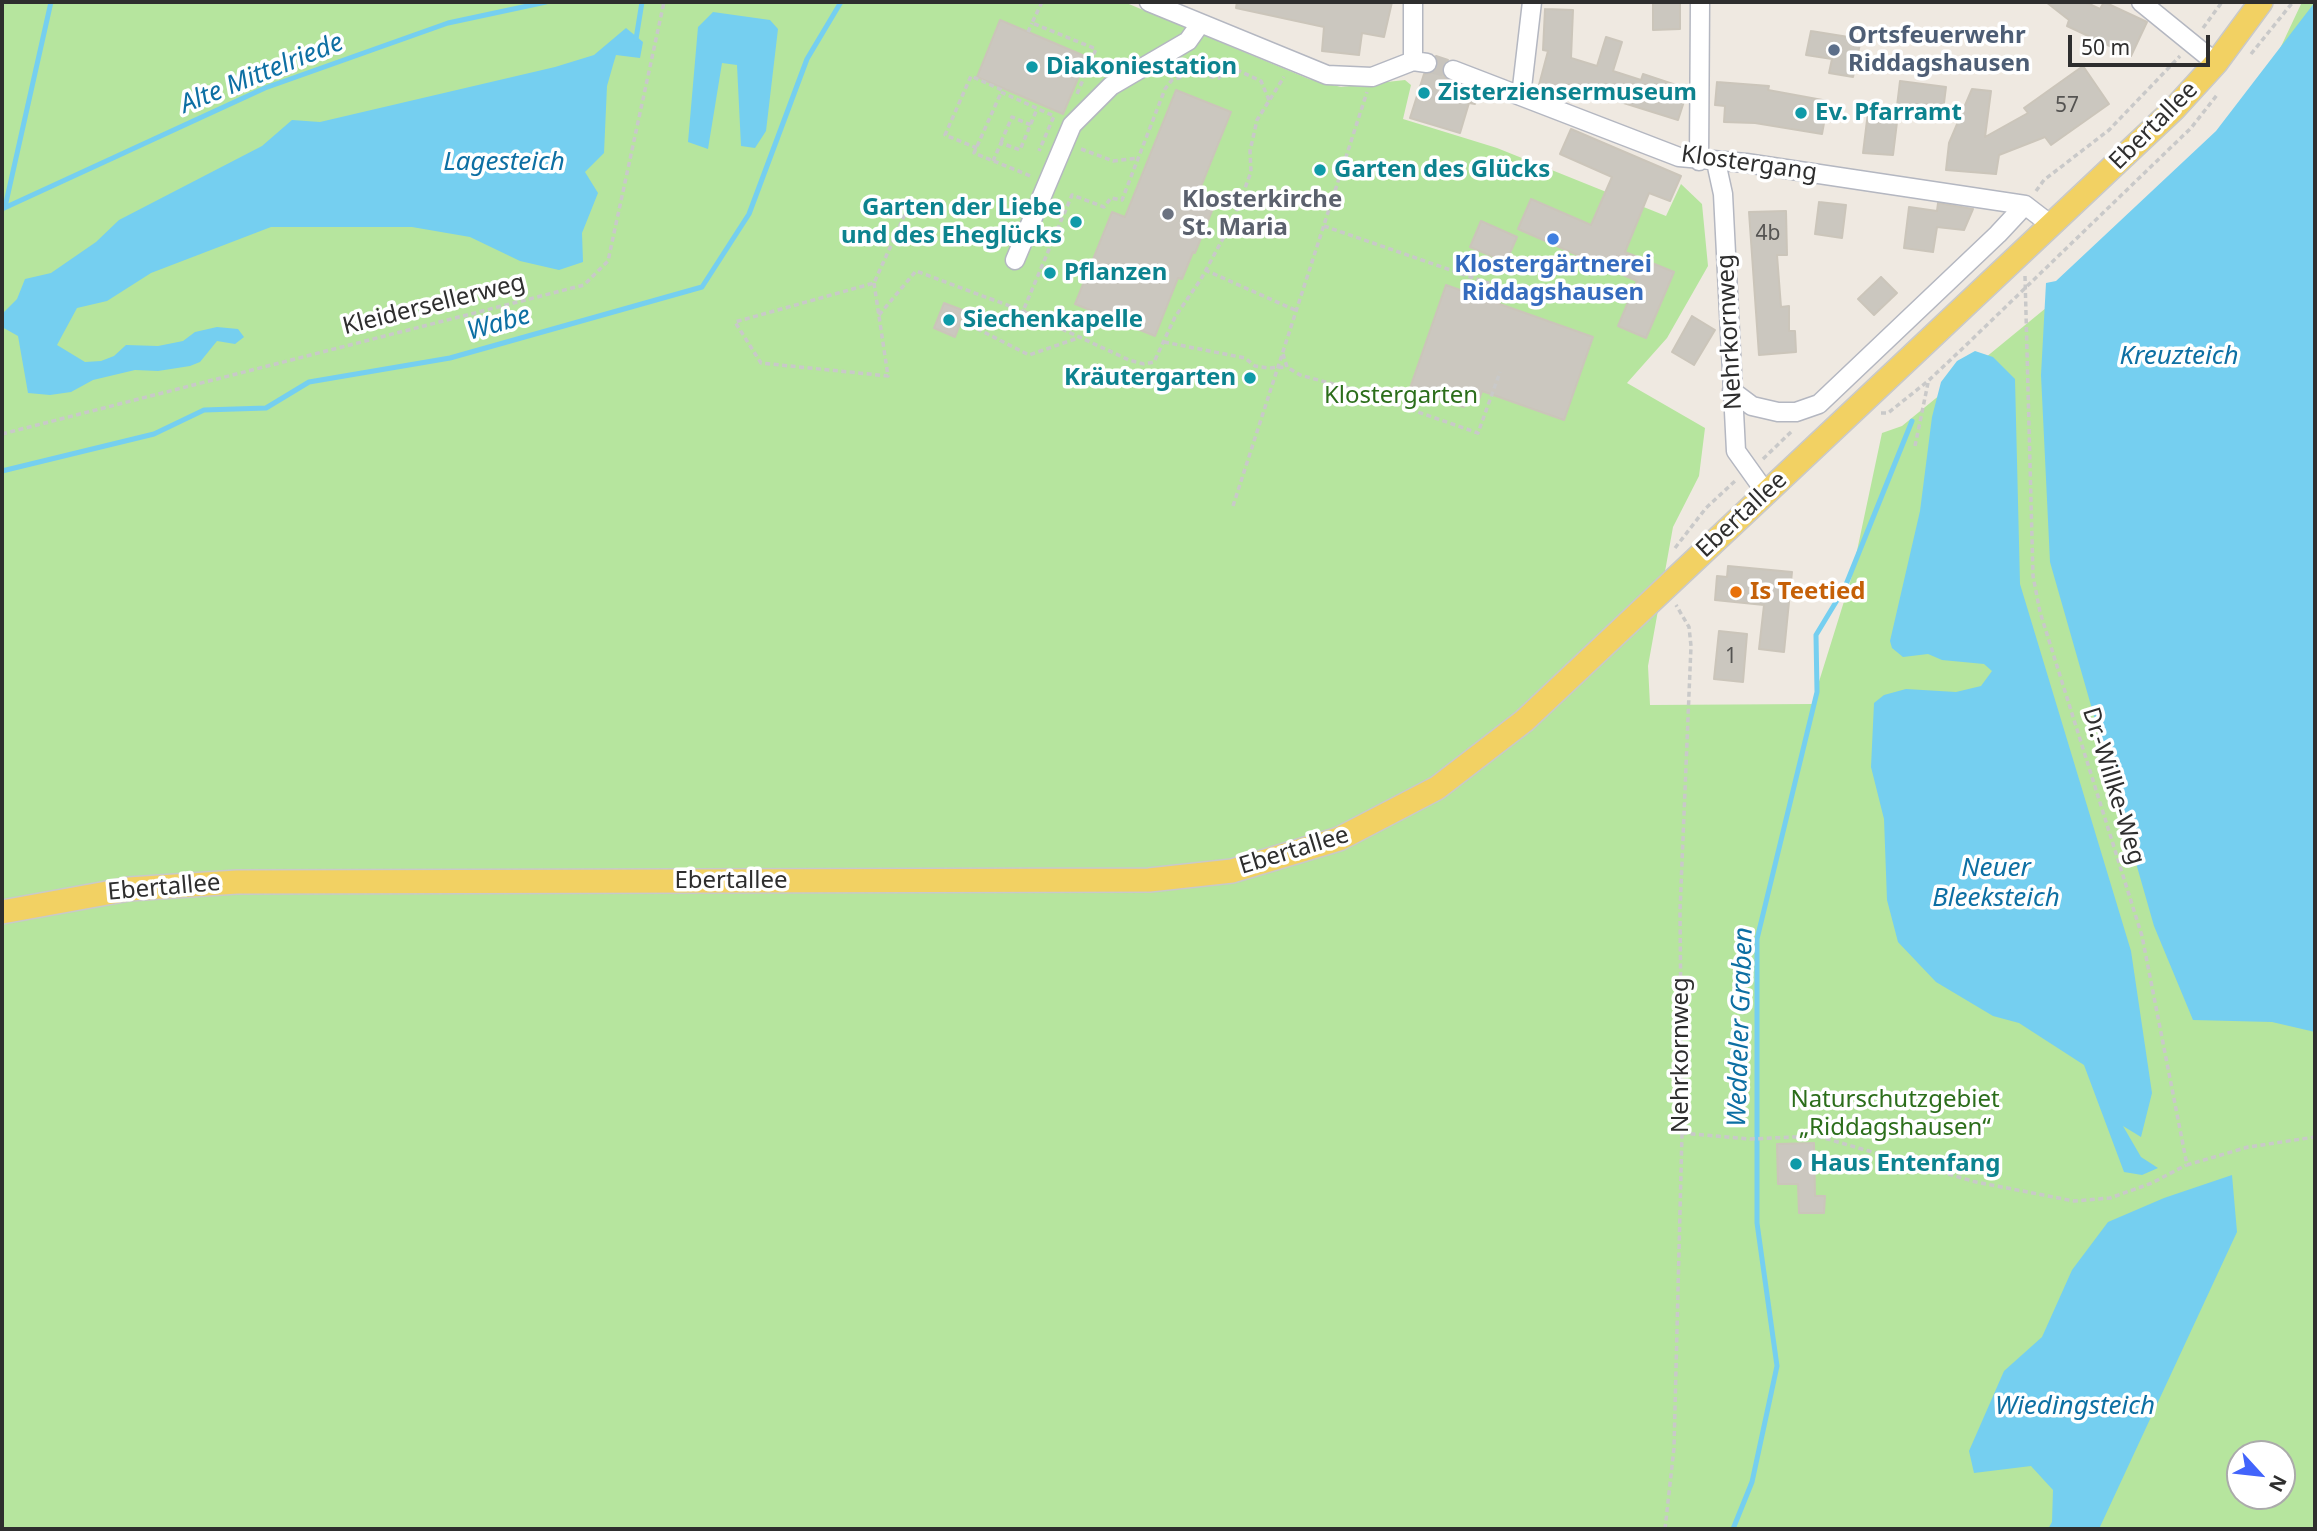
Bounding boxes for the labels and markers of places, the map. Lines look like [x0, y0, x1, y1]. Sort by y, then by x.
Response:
place label: Ortsfeuerwehr Riddagshausen [1848, 22, 2030, 78]
marker: Ortsfeuerwehr Riddagshausen [1826, 42, 1842, 58]
place label: Diakoniestation [1046, 53, 1237, 81]
marker: Diakoniestation [1024, 59, 1040, 75]
place label: Zisterziensermuseum [1438, 79, 1697, 107]
marker: Zisterziensermuseum [1416, 85, 1432, 101]
place label: Ev. Pfarramt [1815, 99, 1962, 127]
marker: Ev. Pfarramt [1793, 105, 1809, 121]
place label: Garten des Glücks [1334, 156, 1550, 184]
marker: Garten des Glücks [1312, 162, 1328, 178]
place label: Klosterkirche St. Maria [1182, 186, 1342, 242]
place label: Garten der Liebe und des Eheglücks [841, 194, 1062, 250]
marker: Klosterkirche St. Maria [1160, 206, 1176, 222]
marker: Garten der Liebe und des Eheglücks [1068, 214, 1084, 230]
marker: Klostergärtnerei Riddagshausen [1545, 231, 1561, 247]
place label: Klostergärtnerei Riddagshausen [1454, 251, 1652, 307]
place label: Pflanzen [1064, 259, 1167, 287]
marker: Pflanzen [1042, 265, 1058, 281]
place label: Siechenkapelle [963, 306, 1143, 334]
marker: Siechenkapelle [941, 312, 957, 328]
place label: Kräutergarten [1064, 364, 1236, 392]
marker: Kräutergarten [1242, 370, 1258, 386]
place label: Is Teetied [1750, 578, 1866, 606]
marker: Is Teetied [1728, 584, 1744, 600]
place label: Haus Entenfang [1810, 1150, 2000, 1178]
marker: Haus Entenfang [1788, 1156, 1804, 1172]

